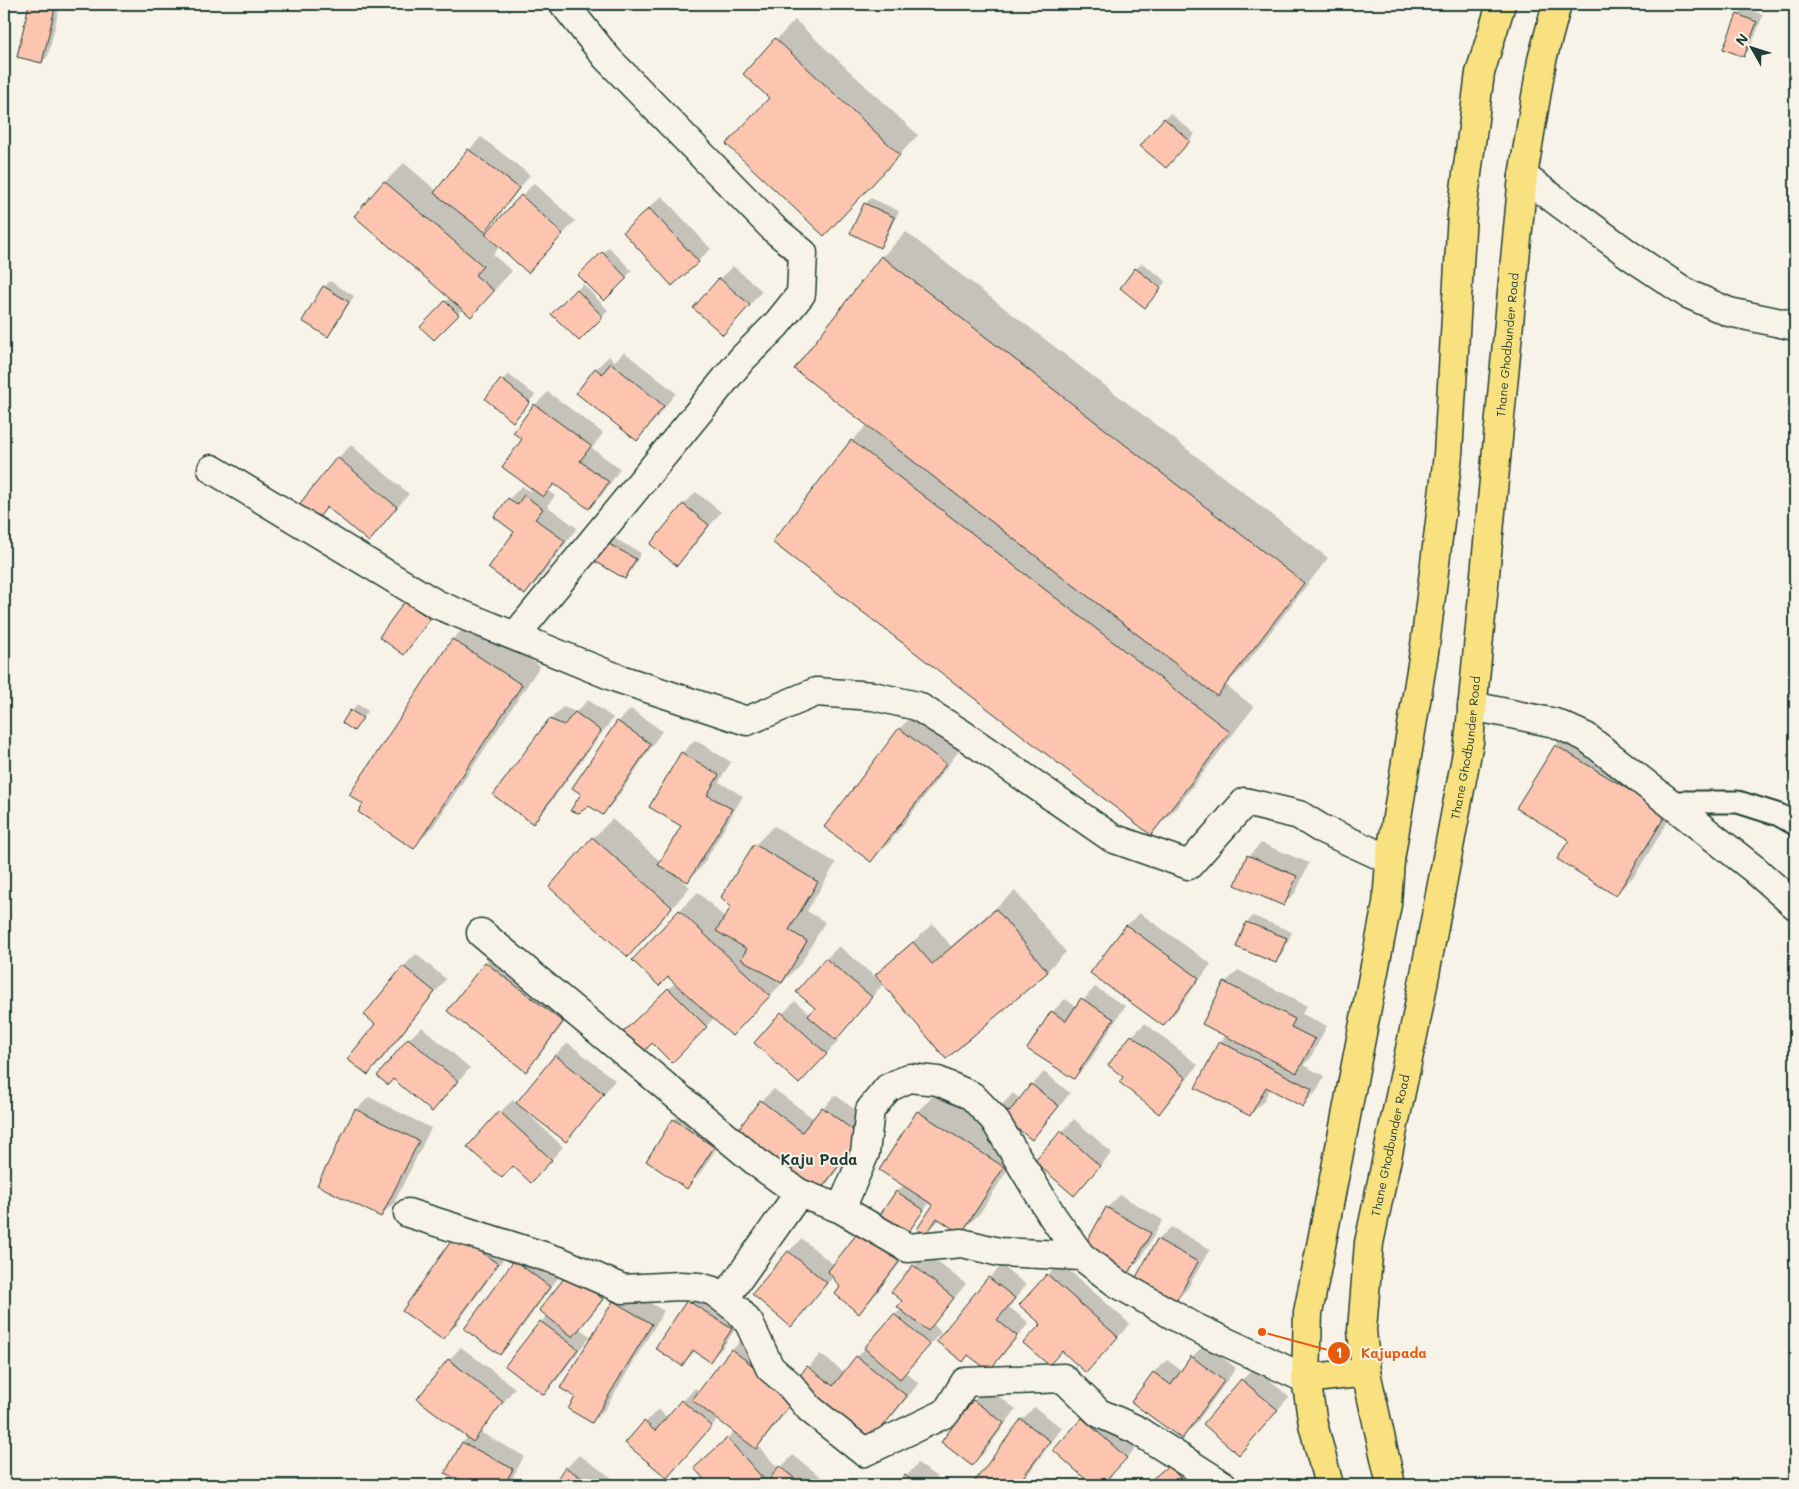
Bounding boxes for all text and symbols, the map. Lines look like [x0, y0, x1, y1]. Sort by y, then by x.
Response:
north arrow [1726, 22, 1776, 72]
text: N [1731, 29, 1752, 50]
street label: Thane Ghodbunder Road [1492, 272, 1522, 418]
street label: Thane Ghodbunder Road [1446, 675, 1483, 821]
street label: Thane Ghodbunder Road [1367, 1072, 1413, 1218]
district label: Kaju Pada [781, 1149, 857, 1169]
callout: Kajupada [1326, 1339, 1437, 1368]
text: 1 [1336, 1342, 1342, 1362]
text: Kajupada [1361, 1343, 1427, 1362]

